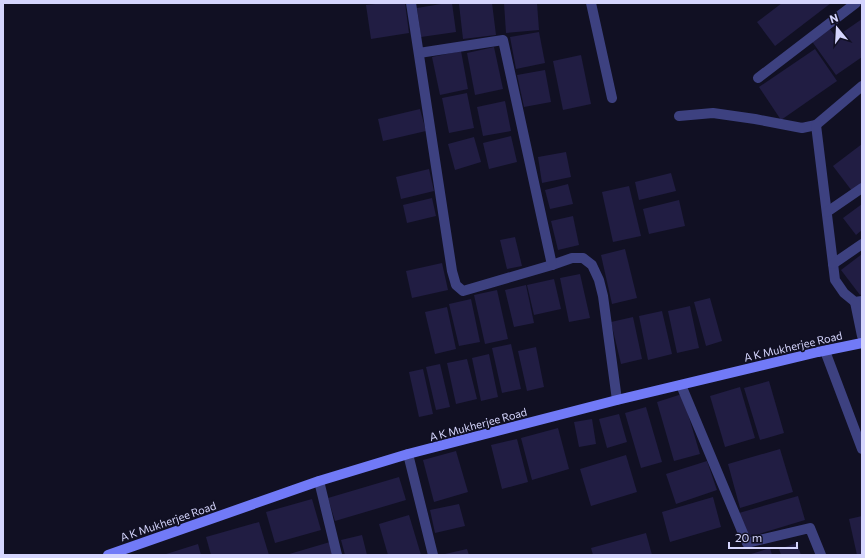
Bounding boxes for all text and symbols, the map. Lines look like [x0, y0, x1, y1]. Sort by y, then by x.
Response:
north arrow [817, 8, 857, 48]
text: N [828, 11, 840, 25]
street label: A K Mukherjee Road [743, 328, 843, 364]
street label: A K Mukherjee Road [428, 405, 528, 443]
street label: A K Mukherjee Road [118, 498, 218, 544]
scale bar [729, 524, 797, 550]
text: 20 m [735, 530, 762, 544]

